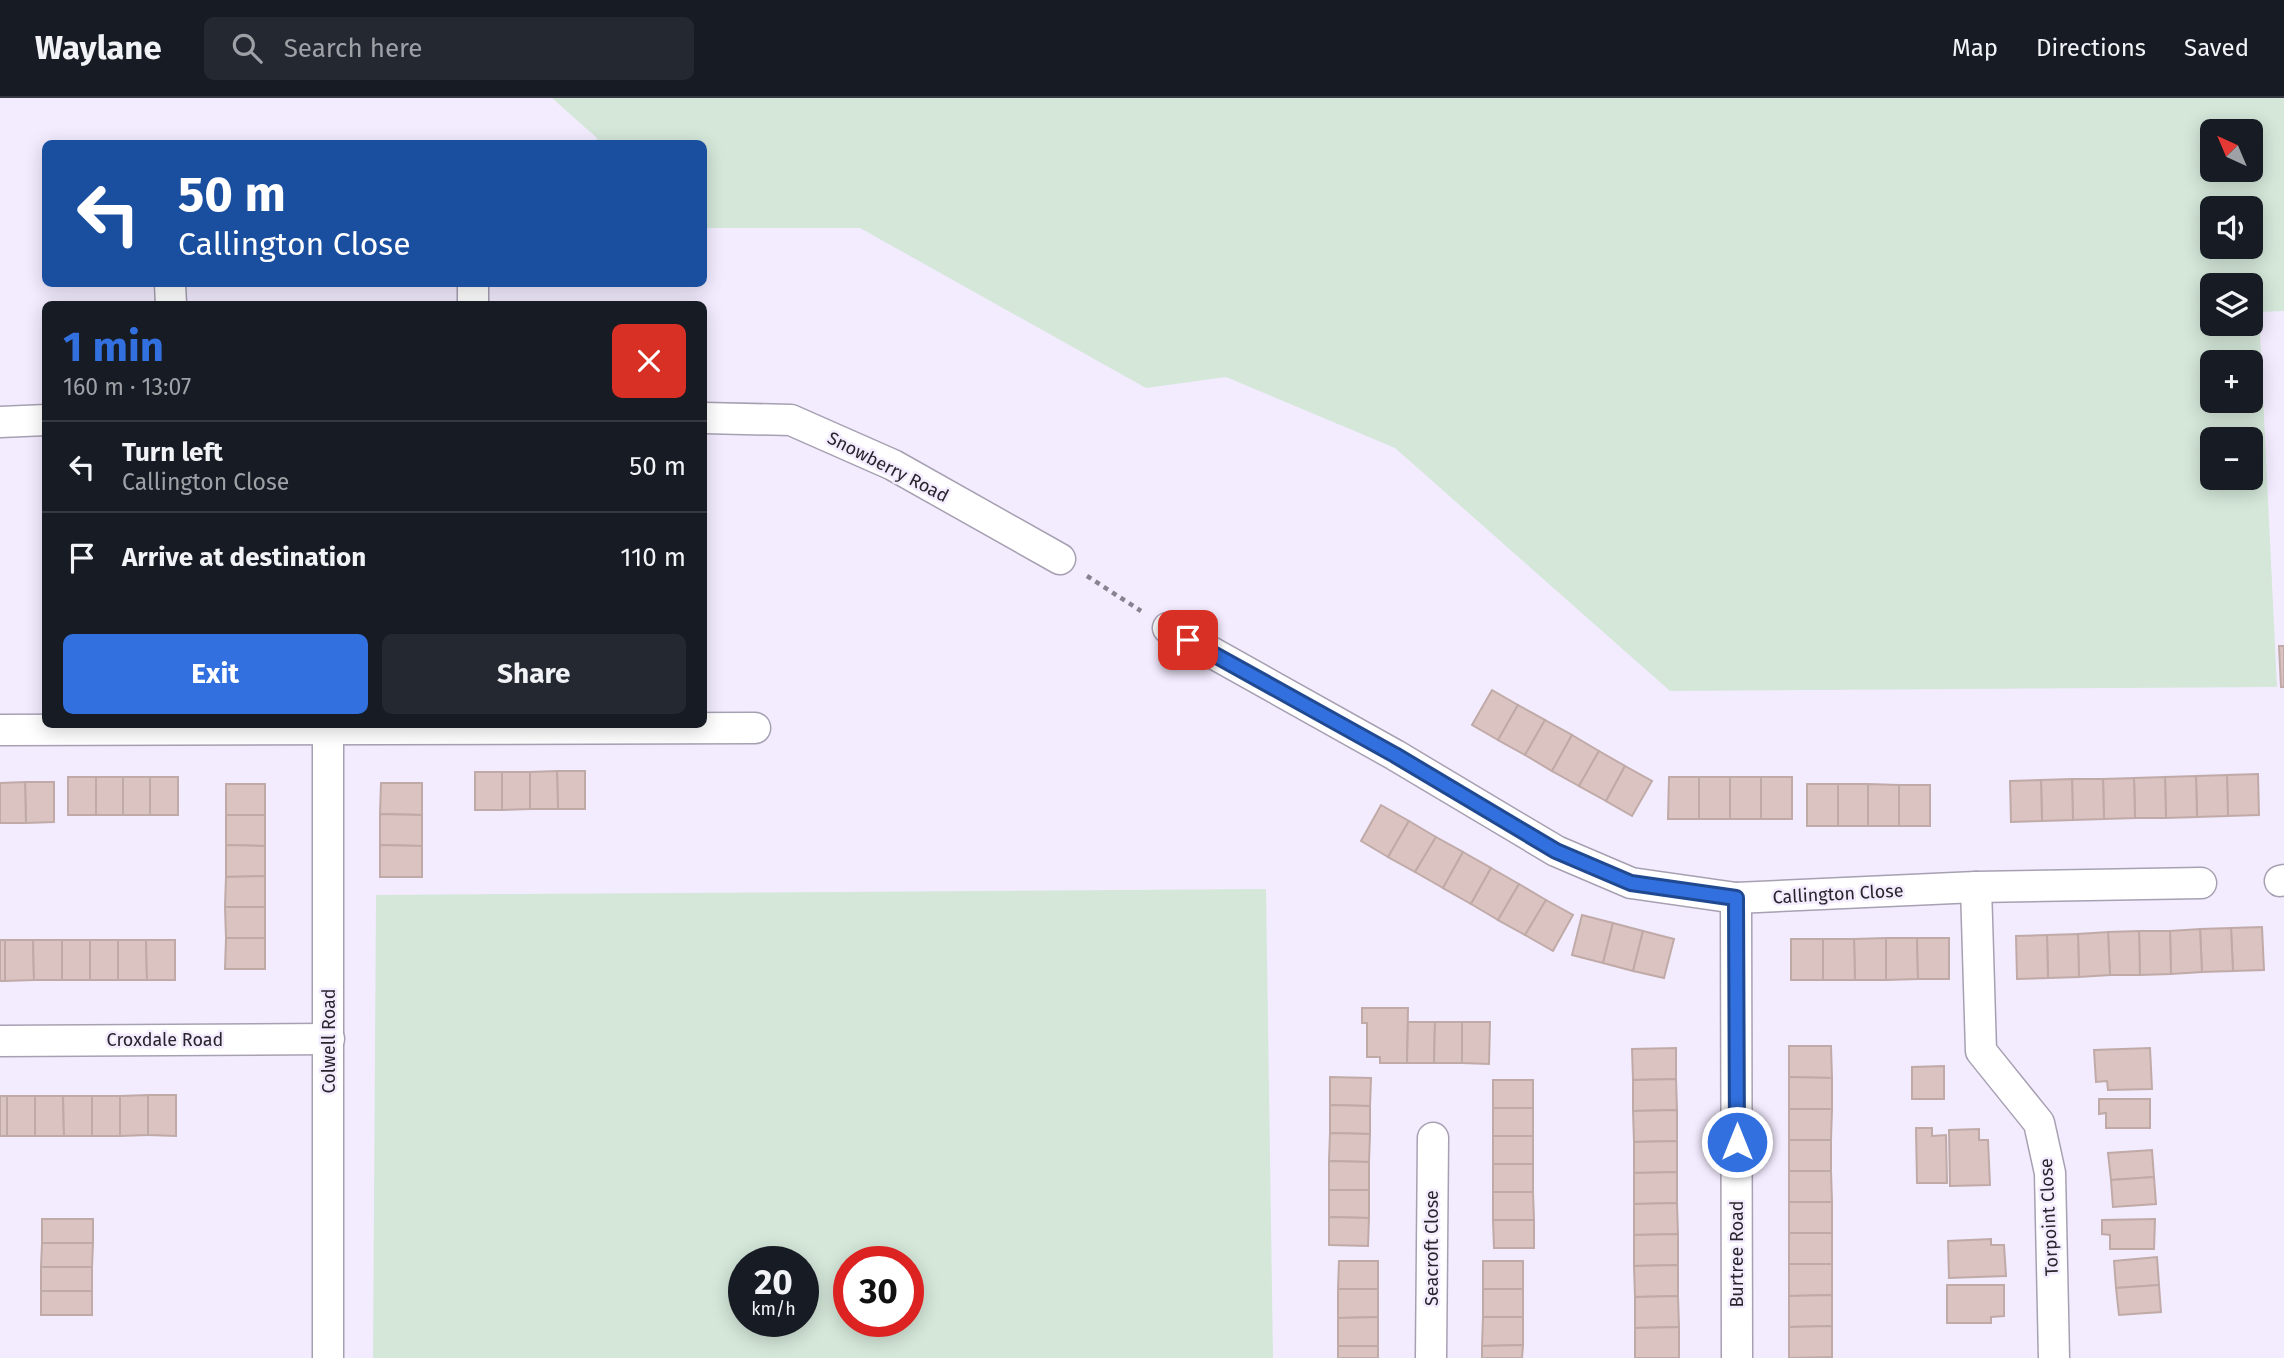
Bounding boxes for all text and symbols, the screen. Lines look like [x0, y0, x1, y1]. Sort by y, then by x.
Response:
search box [204, 17, 694, 80]
text: Waylane [35, 28, 162, 68]
icon: search [228, 29, 266, 67]
text: Search here [284, 33, 423, 64]
text: Map [1952, 34, 1998, 62]
text: Directions [2036, 34, 2146, 62]
text: Saved [2184, 34, 2249, 62]
north arrow [2200, 119, 2263, 182]
map controls [2200, 119, 2263, 490]
text: 50 m [178, 165, 286, 224]
icon: left [63, 168, 154, 259]
button: sound [2200, 196, 2263, 259]
text: Callington Close [178, 225, 411, 263]
button: layers [2200, 273, 2263, 336]
text: 1 min [63, 322, 164, 372]
button: close [612, 324, 686, 398]
button: + [2200, 350, 2263, 413]
text: 160 m · 13:07 [63, 373, 191, 401]
street label: Snowberry Road [824, 427, 952, 507]
button: − [2200, 427, 2263, 490]
text: Turn left [122, 437, 223, 468]
icon: left [63, 448, 101, 486]
text: 50 m [629, 451, 686, 482]
text: Callington Close [122, 468, 289, 496]
icon: arrive [63, 539, 101, 577]
text: Arrive at destination [122, 542, 366, 573]
text: 110 m [620, 542, 686, 573]
pin [1158, 610, 1218, 670]
icon: arrive [1169, 621, 1207, 659]
button: Exit [63, 634, 368, 714]
button: Share [382, 634, 686, 714]
street label: Callington Close [1772, 880, 1904, 908]
street label: Colwell Road [318, 988, 340, 1094]
street label: Croxdale Road [107, 1029, 223, 1051]
position arrow [1700, 1105, 1774, 1179]
street label: Torpoint Close [2035, 1158, 2063, 1276]
street label: Seacroft Close [1421, 1190, 1443, 1306]
street label: Burtree Road [1726, 1200, 1748, 1308]
speed limit sign: 30 [833, 1246, 924, 1337]
text: 20 [754, 1261, 793, 1303]
text: km/h [751, 1298, 796, 1320]

